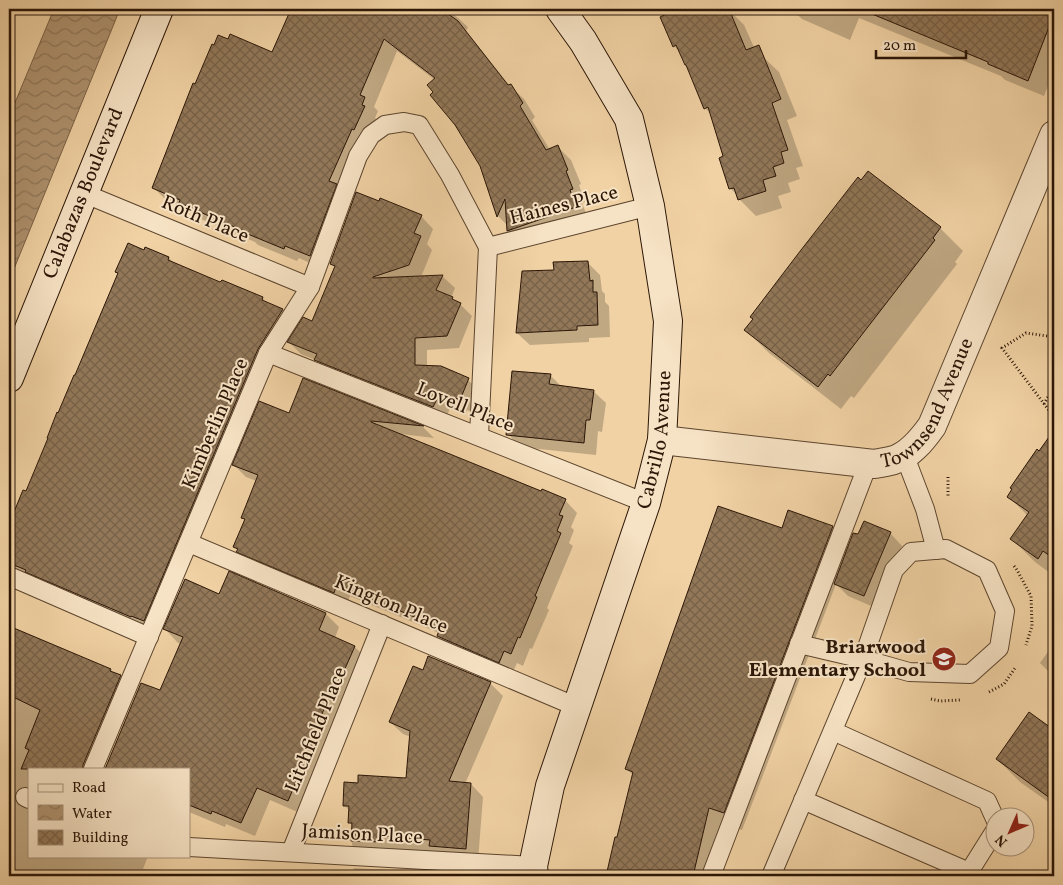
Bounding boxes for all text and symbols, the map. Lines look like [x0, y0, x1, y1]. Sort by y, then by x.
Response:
scale bar [876, 28, 966, 60]
text: 20 m [883, 36, 916, 57]
street label: Calabazas Boulevard [37, 104, 131, 283]
street label: Haines Place [507, 179, 621, 233]
street label: Roth Place [157, 189, 253, 251]
street label: Townsend Avenue [878, 334, 981, 477]
street label: Kimberlin Place [176, 354, 256, 494]
street label: Cabrillo Avenue [631, 370, 679, 512]
street label: Lovell Place [412, 376, 518, 440]
street label: Kington Place [330, 568, 452, 642]
place label: Briarwood Elementary School [749, 634, 926, 685]
school or university icon: Briarwood Elementary School [931, 646, 957, 672]
street label: Litchfield Place [279, 663, 355, 797]
legend [28, 768, 190, 858]
text: Road [72, 778, 106, 799]
text: Water [72, 804, 112, 825]
north arrow [986, 808, 1036, 858]
street label: Jamison Place [301, 818, 423, 852]
text: Building [72, 828, 129, 849]
text: N [992, 830, 1012, 850]

